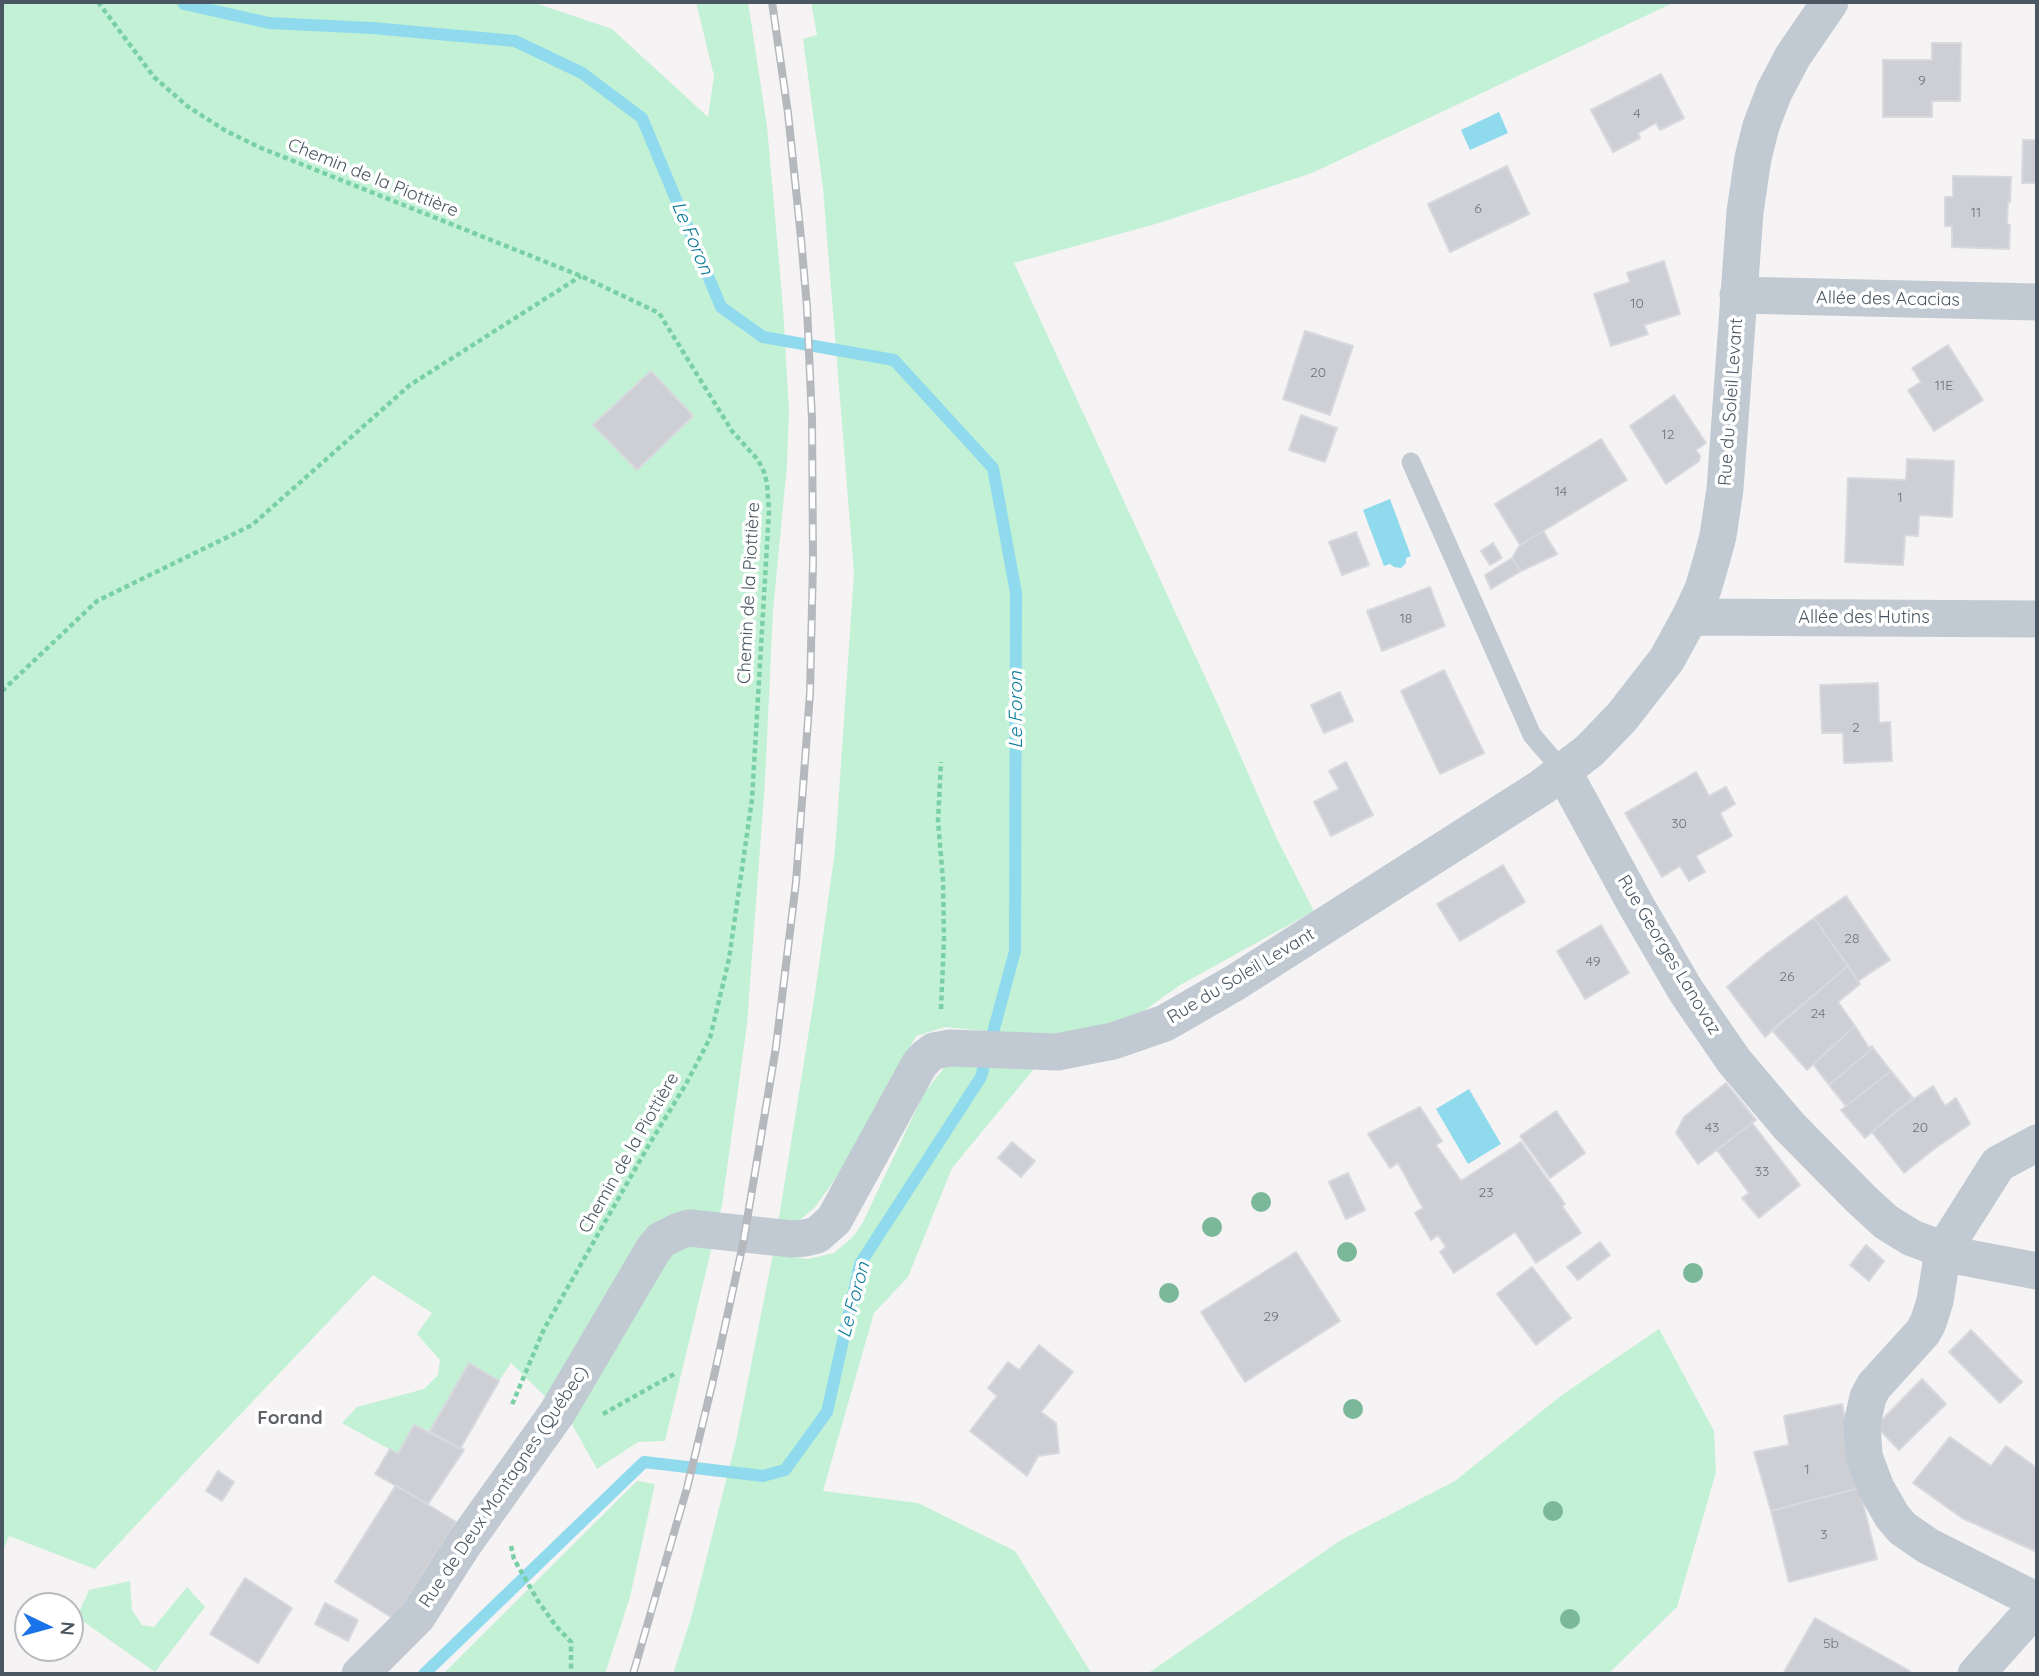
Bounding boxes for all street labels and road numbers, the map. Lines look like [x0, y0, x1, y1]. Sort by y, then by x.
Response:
street label: Chemin de la Piottière [285, 134, 461, 222]
street label: Allée des Acacias [1816, 287, 1960, 311]
street label: Rue du Soleil Levant [1714, 317, 1748, 487]
street label: Chemin de la Piottière [733, 502, 765, 684]
street label: Allée des Hutins [1798, 607, 1930, 629]
street label: Rue Georges Lanovaz [1613, 871, 1725, 1039]
street label: Rue du Soleil Levant [1163, 923, 1319, 1029]
street label: Chemin de la Piottière [574, 1069, 684, 1237]
street label: Rue de Deux Montagnes (Québec) [415, 1362, 593, 1612]

